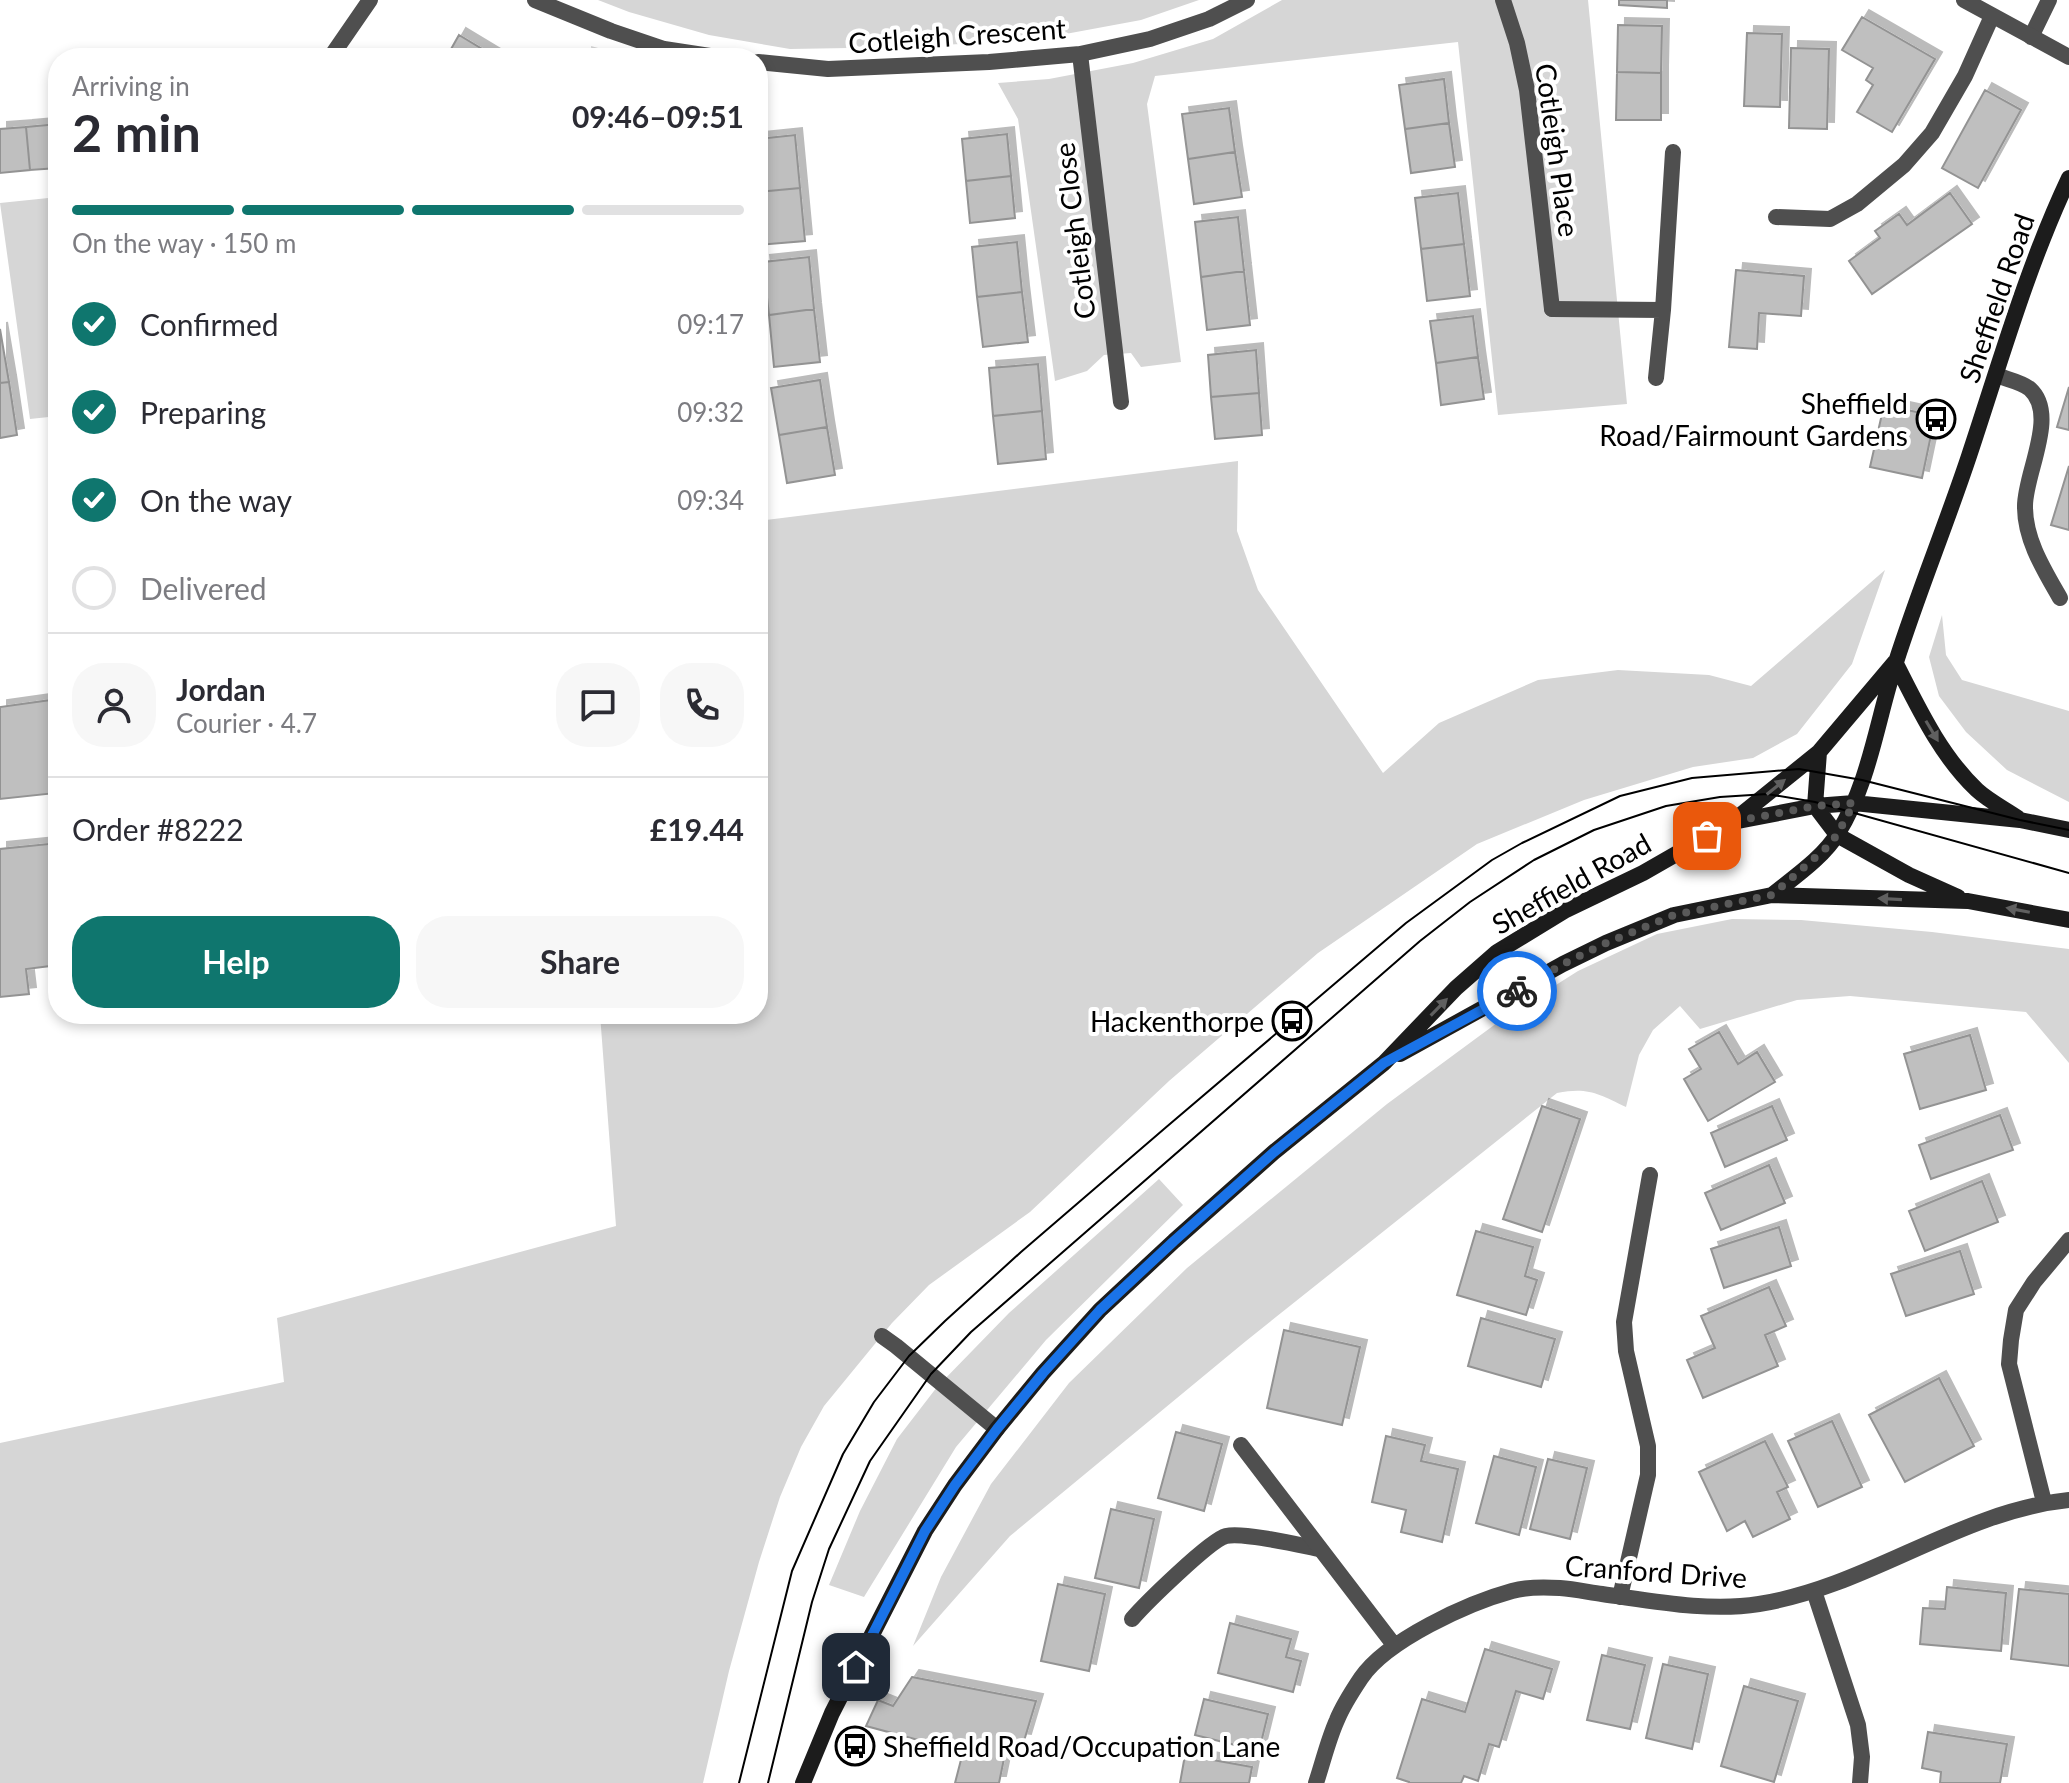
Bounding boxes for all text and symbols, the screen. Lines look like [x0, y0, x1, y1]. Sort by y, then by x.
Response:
street label: Cotleigh Crescent [847, 10, 1067, 60]
street label: Cotleigh Place [1529, 61, 1587, 239]
text: Arriving in [72, 70, 190, 102]
text: 09:46–09:51 [572, 98, 744, 134]
text: 2 min [72, 101, 201, 163]
street label: Cotleigh Close [1046, 141, 1102, 321]
street label: Sheffield Road [1951, 209, 2041, 387]
text: On the way · 150 m [72, 227, 296, 259]
icon: check [72, 302, 116, 346]
text: Confirmed [140, 306, 279, 342]
text: 09:17 [677, 308, 744, 340]
place label: Sheffield Road/Fairmount Gardens [1599, 386, 1908, 452]
icon: check [72, 390, 116, 434]
text: Preparing [140, 394, 266, 430]
text: 09:32 [677, 396, 744, 428]
bus stop icon: Sheffield Road/Fairmount Gardens [1915, 398, 1957, 440]
icon: check [72, 478, 116, 522]
text: On the way [140, 482, 292, 518]
text: 09:34 [677, 484, 744, 516]
text: Delivered [140, 570, 267, 606]
button: person [72, 663, 156, 747]
button: chat [556, 663, 640, 747]
button: phone [660, 663, 744, 747]
text: Jordan [176, 671, 266, 707]
text: Courier · 4.7 [176, 707, 317, 739]
one-way arrow [1925, 720, 1939, 742]
one-way arrow [1766, 780, 1786, 796]
pin [1673, 802, 1741, 870]
text: Order #8222 [72, 811, 244, 847]
text: £19.44 [650, 811, 744, 847]
icon: bag [1685, 814, 1729, 858]
street label: Sheffield Road [1486, 825, 1656, 941]
one-way arrow [1877, 892, 1902, 905]
one-way arrow [2006, 904, 2031, 916]
button: Help [72, 916, 400, 1008]
button: Share [416, 916, 744, 1008]
courier [1477, 951, 1557, 1031]
icon: bike [1495, 969, 1539, 1013]
one-way arrow [1429, 997, 1447, 1016]
bus stop icon: Hackenthorpe [1271, 1000, 1313, 1042]
place label: Hackenthorpe [1090, 1004, 1264, 1038]
street label: Cranford Drive [1564, 1548, 1748, 1594]
pin [822, 1633, 890, 1701]
icon: home [834, 1645, 878, 1689]
bus stop icon: Sheffield Road/Occupation Lane [834, 1725, 876, 1767]
place label: Sheffield Road/Occupation Lane [883, 1729, 1280, 1763]

